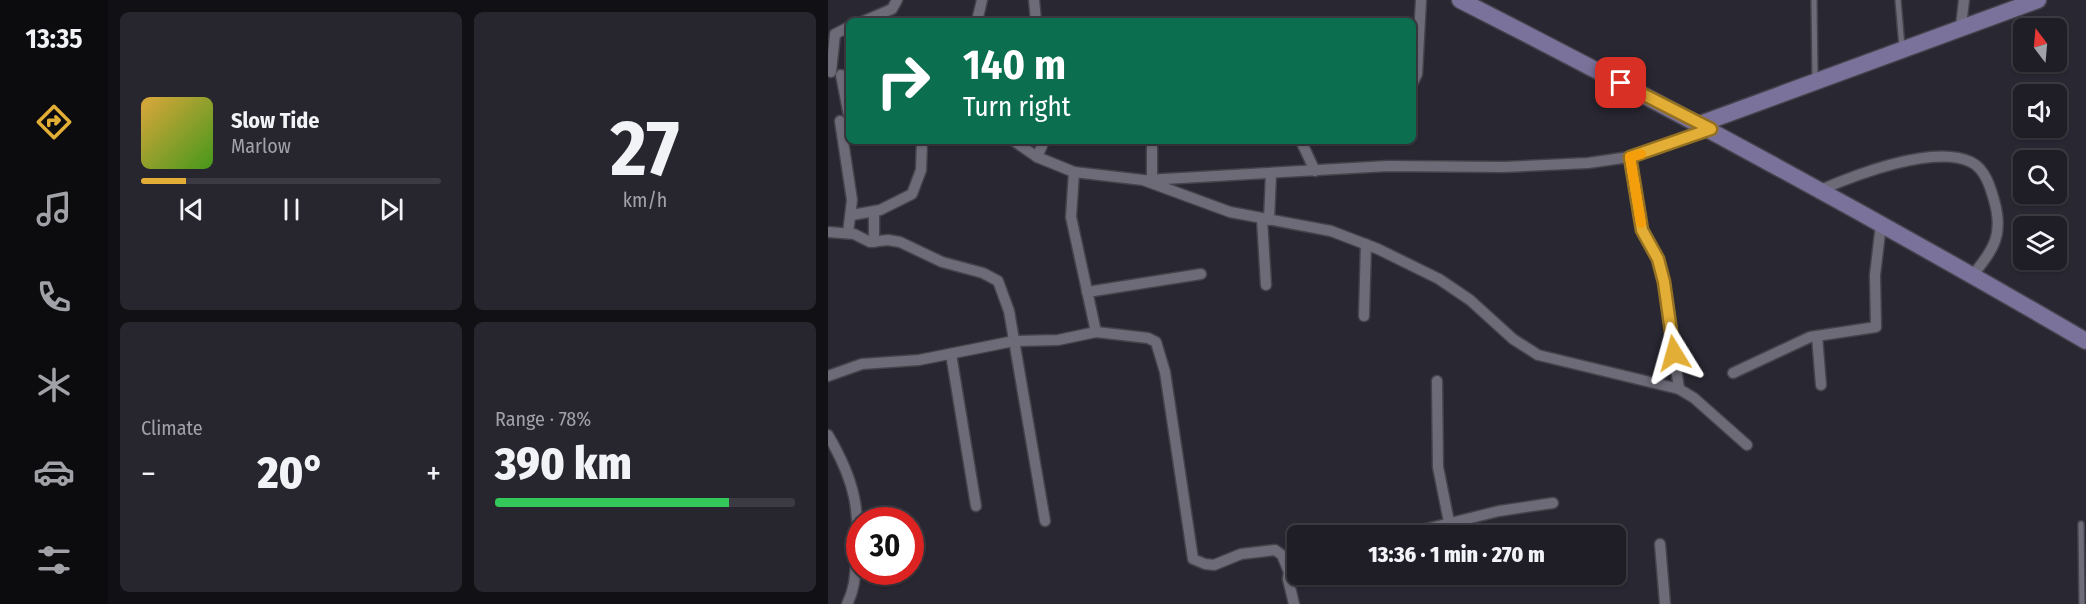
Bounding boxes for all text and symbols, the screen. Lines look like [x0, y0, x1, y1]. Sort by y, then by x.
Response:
north arrow [2013, 18, 2067, 72]
map controls [2013, 18, 2067, 270]
text: 13:35 [26, 23, 82, 55]
text: 140 m [963, 40, 1066, 90]
icon: right [864, 42, 942, 120]
pin [1595, 57, 1646, 108]
icon: arrive [1604, 66, 1637, 99]
button: sound [2013, 84, 2067, 138]
text: Turn right [963, 91, 1071, 123]
icon: directions [33, 101, 75, 143]
text: 27 [611, 102, 679, 196]
text: Slow Tide [231, 107, 319, 134]
text: Marlow [231, 134, 291, 158]
button: search [2013, 150, 2067, 204]
icon: music [33, 188, 75, 230]
text: km/h [623, 188, 667, 212]
icon: previous [175, 193, 208, 226]
icon: pause [275, 193, 308, 226]
icon: next [375, 193, 408, 226]
button: layers [2013, 216, 2067, 270]
icon: phone [33, 276, 75, 318]
position arrow [1642, 321, 1706, 385]
icon: climate [33, 364, 75, 406]
text: Range · 78% [495, 407, 591, 431]
text: Climate [141, 416, 203, 440]
text: 390 km [495, 437, 632, 491]
text: 20° [257, 446, 324, 500]
icon: car [33, 451, 75, 493]
text: − [141, 454, 156, 494]
text: + [426, 454, 441, 494]
speed limit sign: 30 [846, 507, 924, 585]
icon: filters [33, 539, 75, 581]
text: 13:36 · 1 min · 270 m [1368, 541, 1545, 568]

